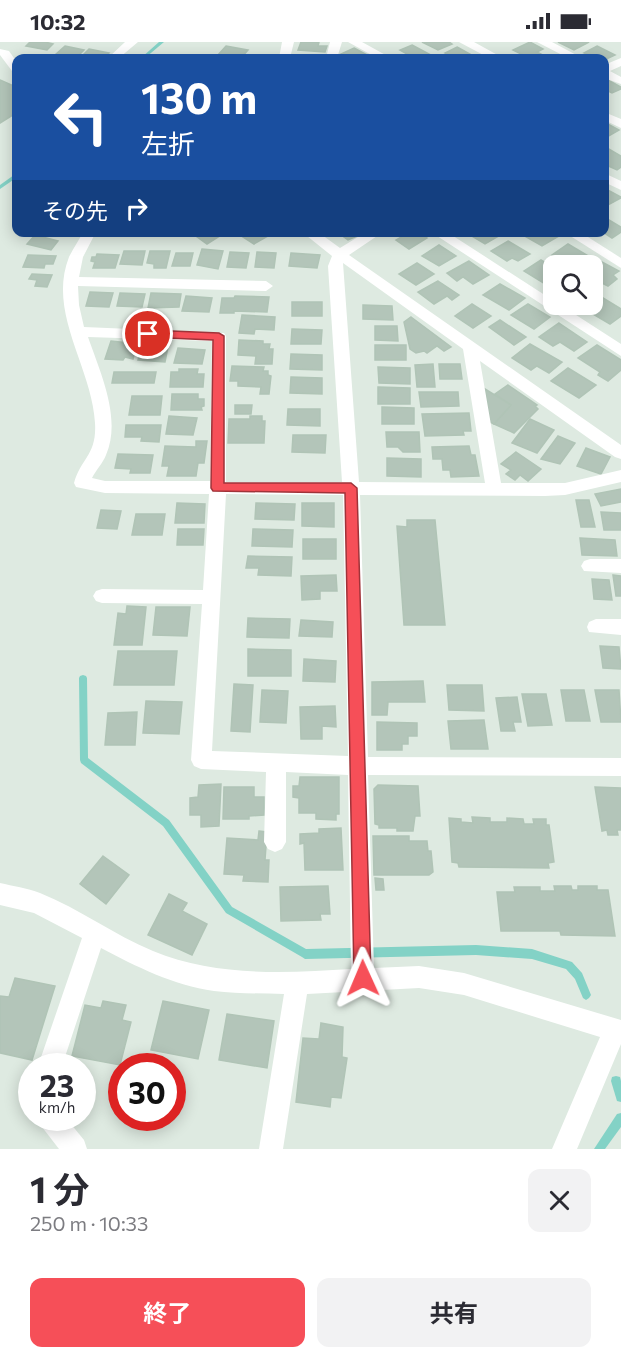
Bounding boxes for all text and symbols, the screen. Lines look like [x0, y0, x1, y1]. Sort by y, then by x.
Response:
text: 10:32 [30, 8, 86, 35]
text: 130 m [141, 71, 257, 123]
icon: left [42, 78, 120, 156]
text: 左折 [141, 127, 195, 160]
icon: right [120, 192, 153, 225]
text: その先 [42, 197, 108, 224]
map controls [543, 255, 603, 315]
button: search [543, 255, 603, 315]
pin [122, 308, 173, 359]
icon: arrive [131, 317, 164, 350]
position arrow [331, 946, 395, 1010]
speed limit sign: 30 [108, 1053, 186, 1131]
text: 23 [40, 1066, 74, 1103]
text: km/h [39, 1098, 75, 1116]
text: 1 分 [30, 1166, 89, 1210]
button: close [528, 1169, 591, 1232]
text: 250 m · 10:33 [30, 1211, 148, 1235]
button: 終了 [30, 1278, 305, 1347]
button: 共有 [317, 1278, 591, 1347]

